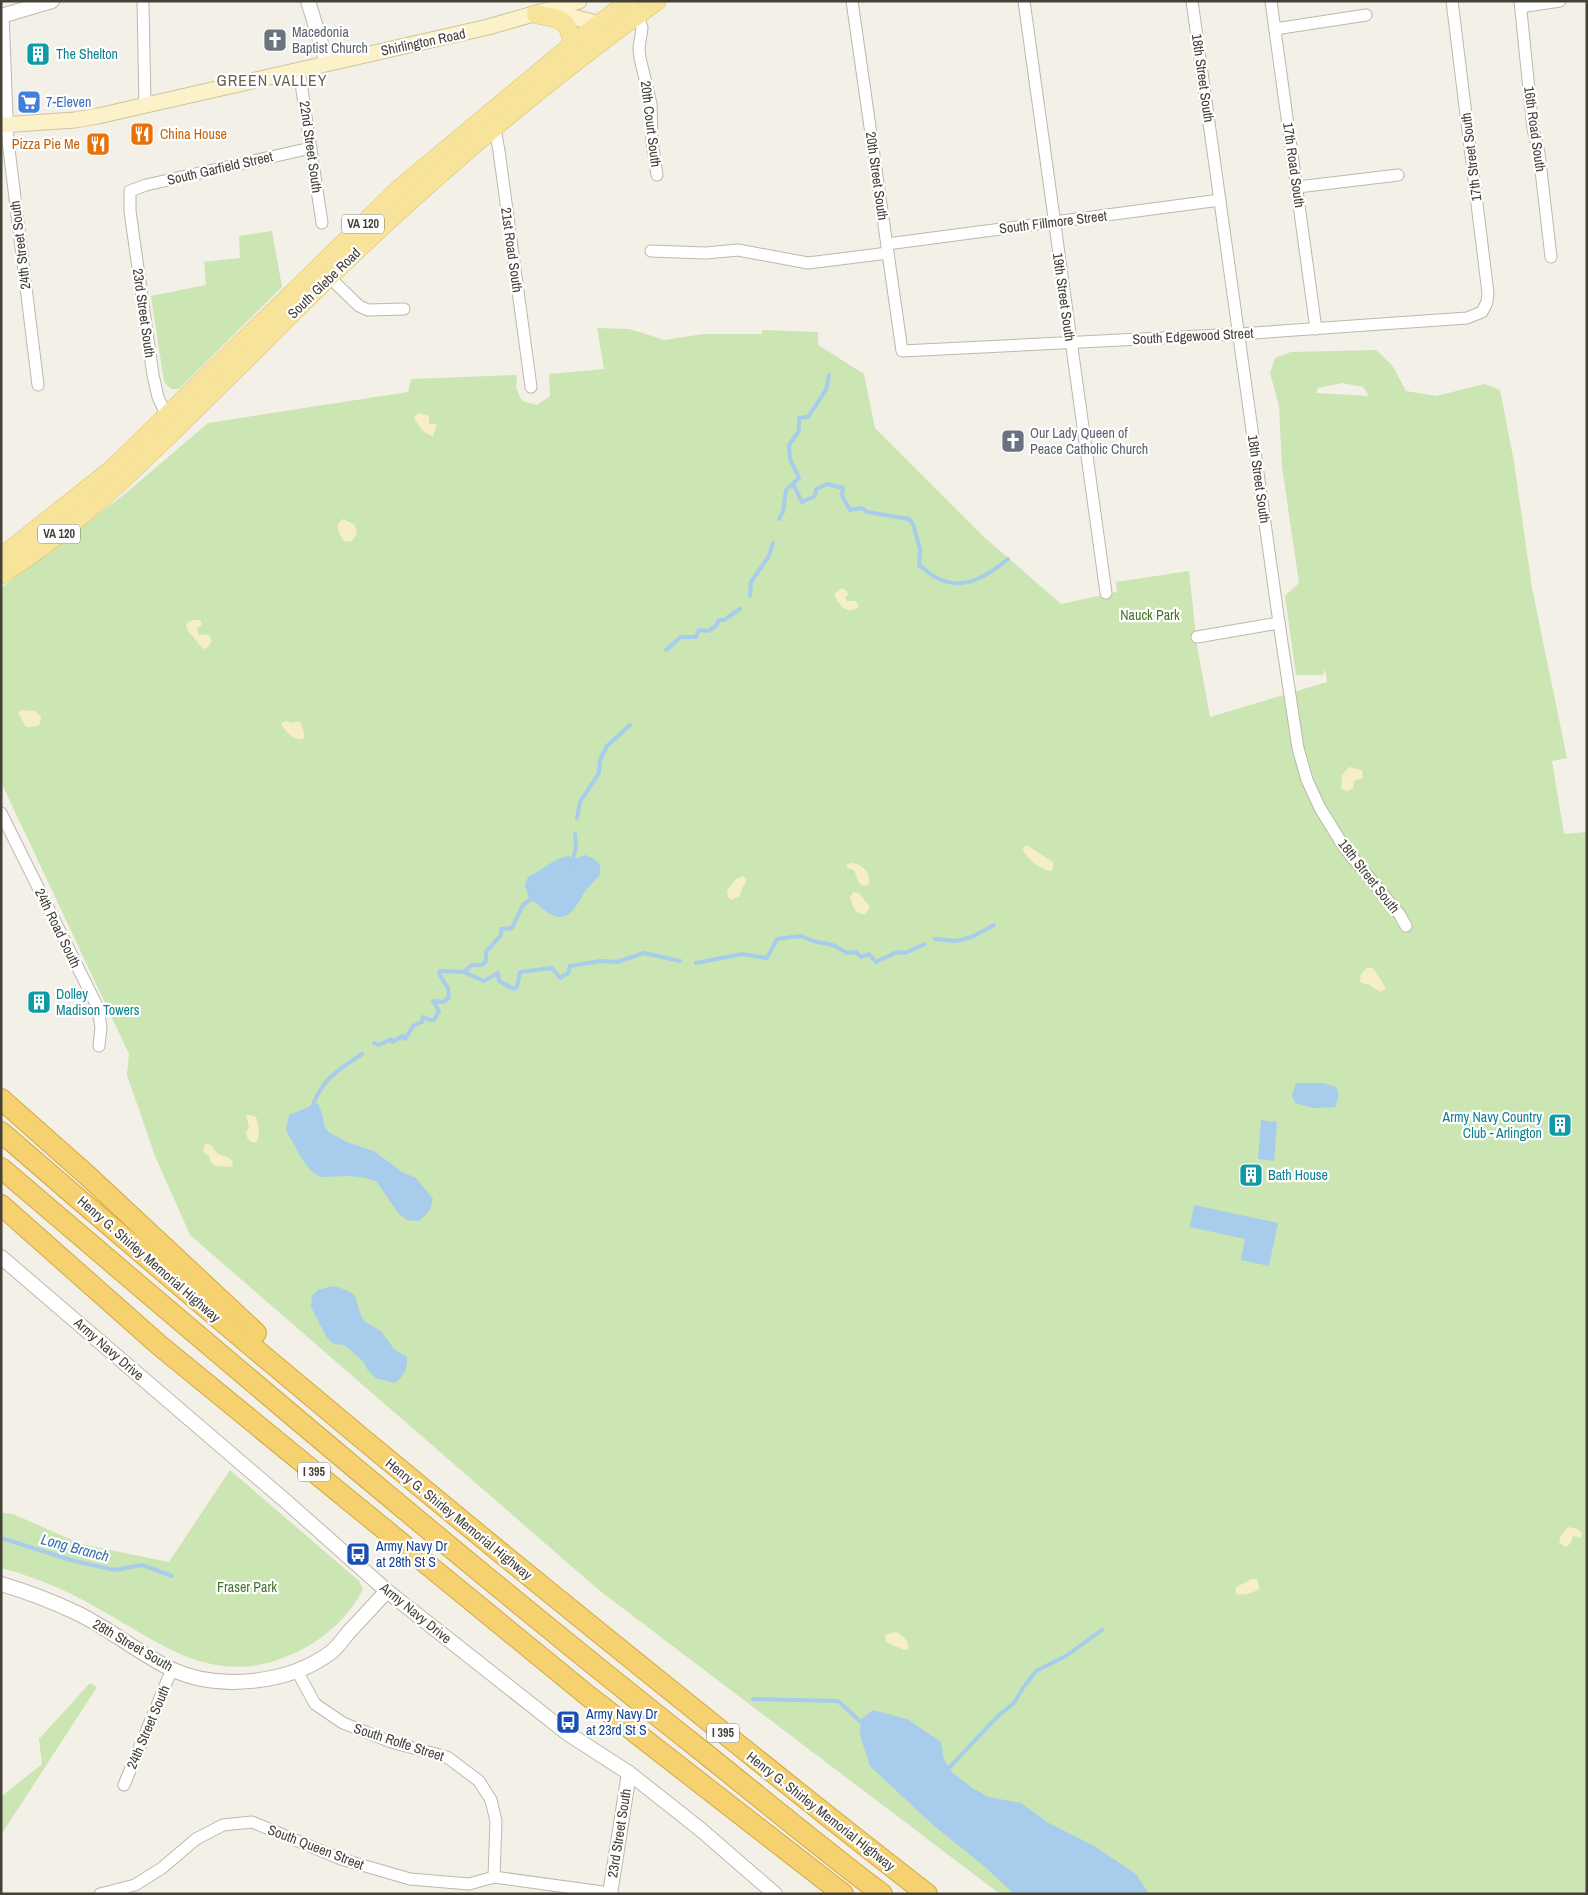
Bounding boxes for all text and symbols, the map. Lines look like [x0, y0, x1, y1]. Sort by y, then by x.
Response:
place label: Macedonia Baptist Church [292, 23, 368, 57]
street label: Shirlington Road [379, 24, 467, 60]
church icon: Macedonia Baptist Church [262, 27, 288, 53]
street label: 18th Street South [1188, 32, 1218, 124]
building icon: The Shelton [25, 41, 51, 67]
place label: The Shelton [56, 45, 118, 63]
district label: GREEN VALLEY [217, 69, 327, 91]
street label: 20th Court South [637, 80, 665, 168]
street label: 16th Road South [1520, 85, 1550, 173]
supermarket icon: 7-Eleven [16, 89, 42, 115]
place label: 7-Eleven [46, 93, 91, 111]
street label: 22nd Street South [296, 100, 326, 194]
street label: 17th Street South [1457, 112, 1485, 202]
restaurant icon: China House [129, 121, 155, 147]
street label: 17th Road South [1279, 121, 1309, 209]
place label: China House [160, 125, 227, 143]
street label: 20th Street South [862, 130, 892, 222]
restaurant icon: Pizza Pie Me [85, 131, 111, 157]
place label: Pizza Pie Me [12, 135, 80, 153]
street label: South Garfield Street [165, 147, 275, 189]
street label: 24th Street South [6, 200, 34, 290]
street label: 21st Road South [497, 206, 527, 294]
street label: South Fillmore Street [998, 206, 1108, 238]
road number: VA 120 [342, 214, 384, 233]
street label: South Glebe Road [284, 244, 364, 322]
street label: 19th Street South [1049, 251, 1079, 343]
street label: 23rd Street South [129, 267, 159, 359]
street label: South Edgewood Street [1132, 324, 1254, 348]
place label: Our Lady Queen of Peace Catholic Church [1030, 424, 1148, 458]
church icon: Our Lady Queen of Peace Catholic Church [1000, 428, 1026, 454]
street label: 18th Street South [1244, 433, 1274, 525]
road number: VA 120 [38, 524, 80, 544]
park label: Nauck Park [1120, 606, 1180, 624]
street label: 18th Street South [1334, 835, 1404, 917]
street label: 24th Road South [31, 885, 85, 971]
place label: Dolley Madison Towers [56, 985, 140, 1019]
building icon: Dolley Madison Towers [26, 989, 52, 1015]
place label: Army Navy Country Club - Arlington [1441, 1108, 1542, 1142]
building icon: Army Navy Country Club - Arlington [1547, 1112, 1573, 1138]
building icon: Bath House [1238, 1162, 1264, 1188]
place label: Bath House [1268, 1166, 1328, 1184]
street label: Henry G. Shirley Memorial Highway [74, 1192, 224, 1326]
street label: Army Navy Drive [70, 1313, 148, 1384]
street label: Henry G. Shirley Memorial Highway [382, 1454, 536, 1584]
road number: I 395 [298, 1462, 330, 1481]
water label: Long Branch [39, 1528, 112, 1567]
place label: Army Navy Dr at 28th St S [375, 1537, 448, 1571]
bus stop icon: Army Navy Dr at 28th St S [345, 1541, 371, 1567]
park label: Fraser Park [217, 1578, 277, 1596]
street label: Army Navy Drive [376, 1578, 455, 1647]
street label: 28th Street South [90, 1615, 176, 1675]
street label: 24th Street South [122, 1682, 174, 1772]
place label: Army Navy Dr at 23rd St S [585, 1705, 658, 1739]
bus stop icon: Army Navy Dr at 23rd St S [555, 1709, 581, 1735]
street label: South Rolfe Street [352, 1719, 446, 1765]
road number: I 395 [707, 1724, 739, 1742]
street label: Henry G. Shirley Memorial Highway [743, 1747, 899, 1875]
street label: 23rd Street South [603, 1787, 635, 1879]
street label: South Queen Street [265, 1820, 367, 1874]

